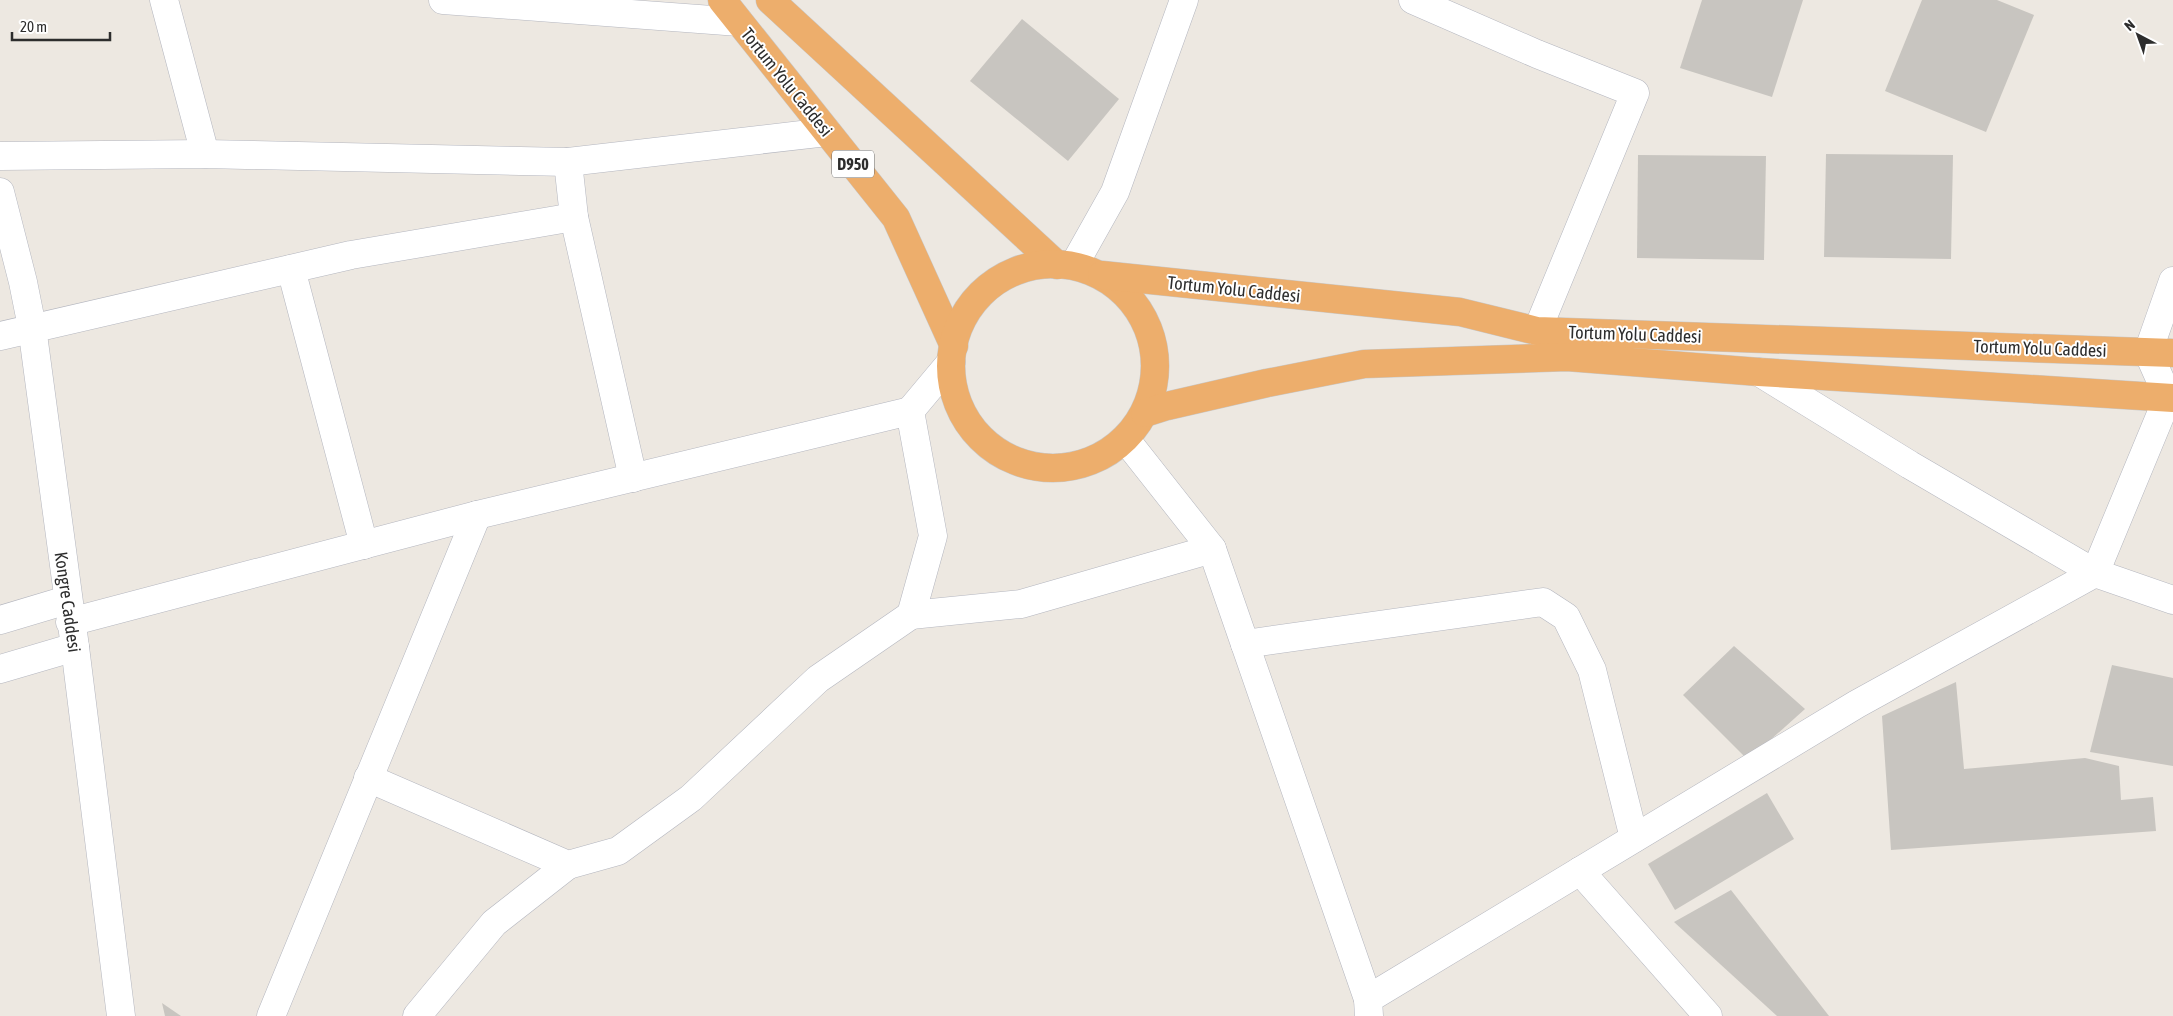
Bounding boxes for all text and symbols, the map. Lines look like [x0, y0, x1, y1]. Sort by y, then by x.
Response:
scale bar [12, 10, 110, 42]
north arrow [2113, 10, 2163, 60]
text: N [2121, 16, 2138, 34]
text: 20 m [20, 18, 47, 35]
street label: Tortum Yolu Caddesi [737, 24, 837, 140]
road number: D950 [832, 150, 874, 178]
street label: Tortum Yolu Caddesi [1167, 272, 1301, 306]
street label: Tortum Yolu Caddesi [1568, 321, 1702, 347]
street label: Tortum Yolu Caddesi [1973, 335, 2107, 361]
street label: Kongre Caddesi [51, 550, 85, 654]

